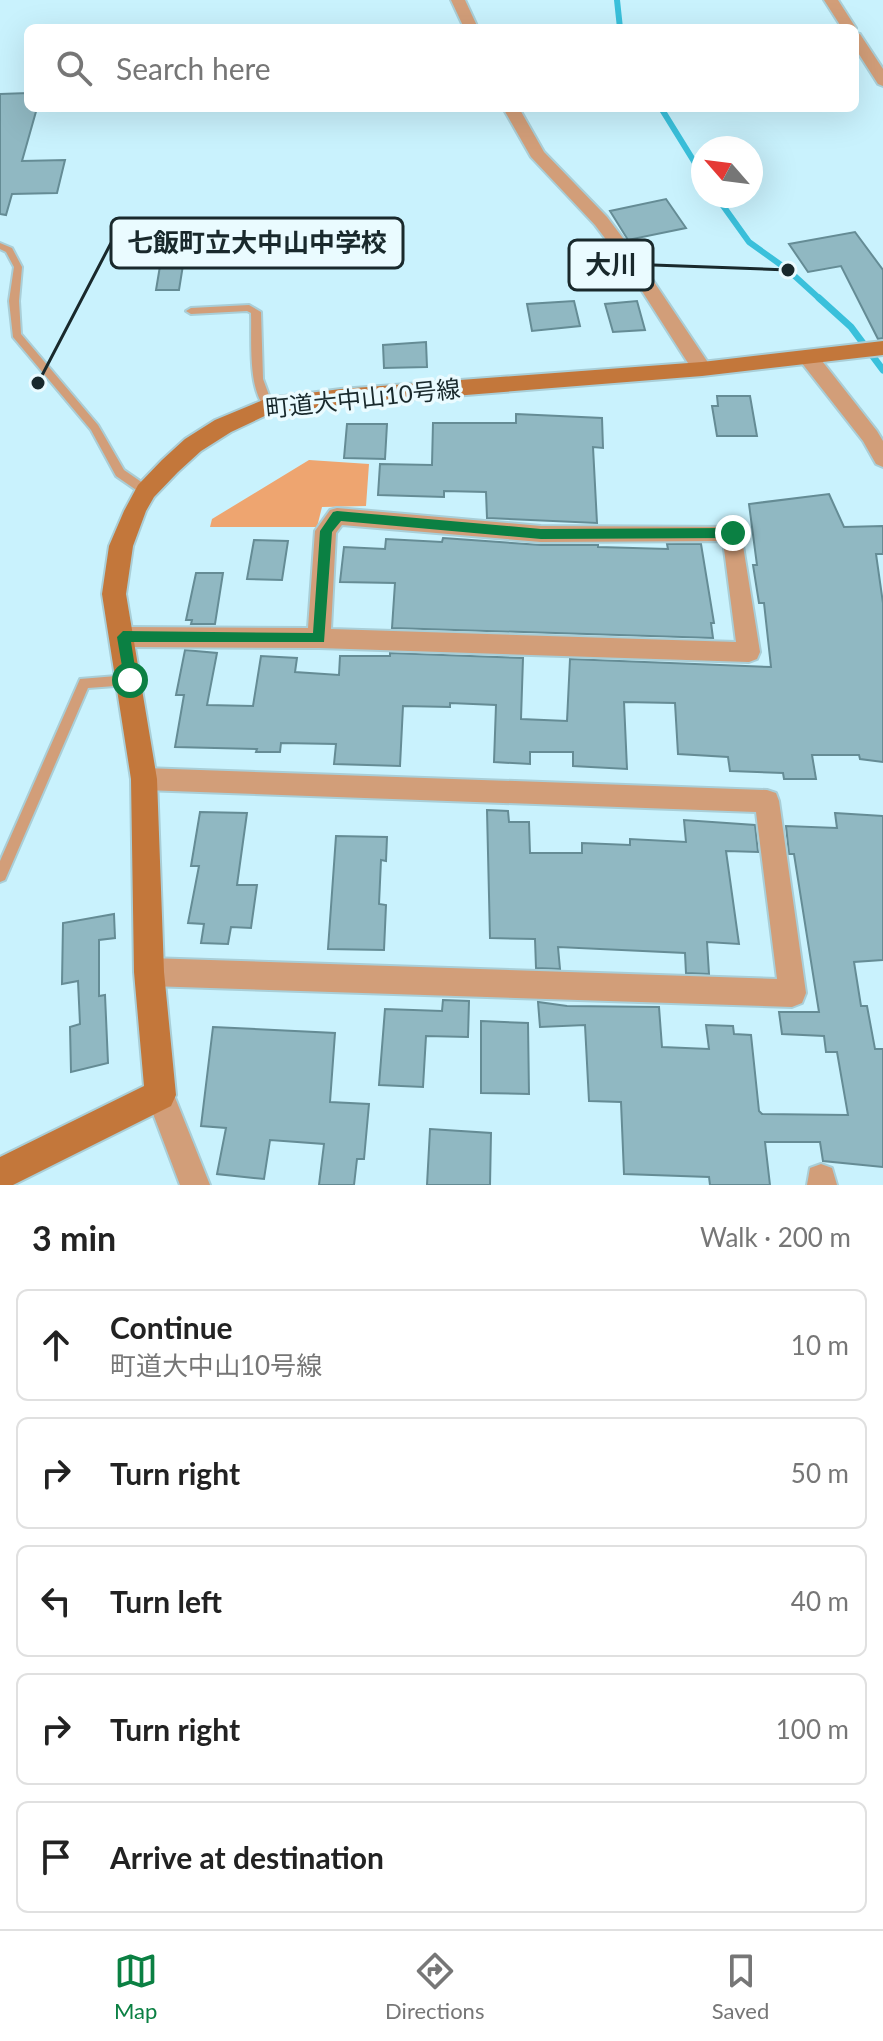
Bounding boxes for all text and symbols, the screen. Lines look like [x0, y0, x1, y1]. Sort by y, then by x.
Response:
search box [24, 24, 859, 112]
icon: search [52, 46, 96, 90]
text: Search here [116, 50, 271, 86]
north arrow [691, 136, 763, 208]
callout: 七飯町立大中山中学校 [111, 218, 403, 268]
text: 七飯町立大中山中学校 [127, 226, 387, 258]
callout: 大川 [569, 240, 653, 290]
text: 大川 [585, 248, 637, 280]
street label: 町道大中山10号線 [264, 373, 462, 422]
route end [715, 515, 751, 551]
route start [112, 662, 148, 698]
text: 3 min [32, 1217, 116, 1258]
text: Walk · 200 m [700, 1221, 851, 1253]
text: Continue [110, 1309, 233, 1345]
icon: ahead [34, 1323, 78, 1367]
text: 10 m [791, 1329, 849, 1361]
text: 町道大中山10号線 [110, 1349, 322, 1381]
icon: right [34, 1451, 78, 1495]
text: Turn right [110, 1455, 240, 1491]
text: 50 m [791, 1457, 849, 1489]
icon: left [34, 1579, 78, 1623]
text: Turn left [110, 1583, 222, 1619]
text: 40 m [791, 1585, 849, 1617]
icon: right [34, 1707, 78, 1751]
text: Turn right [110, 1711, 240, 1747]
text: 100 m [776, 1713, 849, 1745]
icon: arrive [34, 1835, 78, 1879]
text: Arrive at destination [110, 1839, 384, 1875]
tab: Map [114, 1949, 158, 2024]
tab: Directions [385, 1949, 484, 2024]
tab: Saved [712, 1949, 769, 2024]

